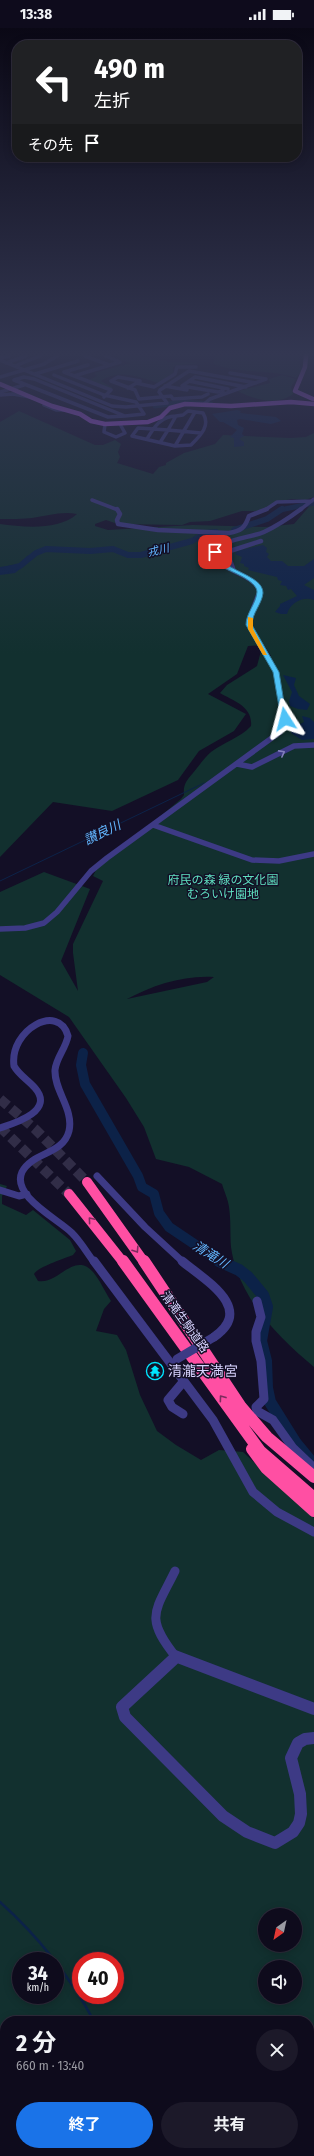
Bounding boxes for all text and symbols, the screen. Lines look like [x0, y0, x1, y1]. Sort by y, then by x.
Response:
text: 13:38 [20, 5, 52, 23]
text: 490 m [94, 52, 165, 85]
icon: left [28, 56, 80, 108]
text: 左折 [94, 90, 130, 112]
icon: arrive [81, 132, 103, 154]
text: その先 [28, 136, 73, 154]
pin [198, 535, 232, 569]
water label: 戎川 [146, 541, 171, 559]
icon: arrive [204, 541, 226, 563]
position arrow [264, 698, 306, 740]
one-way arrow [278, 750, 286, 757]
water label: 讃良川 [81, 816, 125, 848]
park label: 府民の森 緑の文化園 むろいけ園地 [168, 873, 278, 901]
one-way arrow [88, 1218, 95, 1225]
water label: 清滝川 [190, 1238, 233, 1272]
one-way arrow [131, 1246, 139, 1253]
street label: 清滝生駒道路 [158, 1289, 212, 1355]
temple icon: 清瀧天満宮 [145, 1361, 165, 1381]
place label: 清瀧天満宮 [168, 1363, 238, 1380]
one-way arrow [220, 1395, 227, 1402]
north arrow [258, 1908, 302, 1952]
map controls [258, 1908, 302, 2004]
speed limit sign: 40 [72, 1952, 124, 2004]
button: sound [258, 1960, 302, 2004]
text: 34 [28, 1961, 48, 1985]
text: km/h [27, 1982, 49, 1994]
text: 2 分 [16, 2029, 56, 2057]
button: close [256, 2029, 298, 2071]
text: 660 m · 13:40 [16, 2058, 84, 2073]
button: 終了 [16, 2102, 153, 2148]
button: 共有 [161, 2102, 298, 2148]

